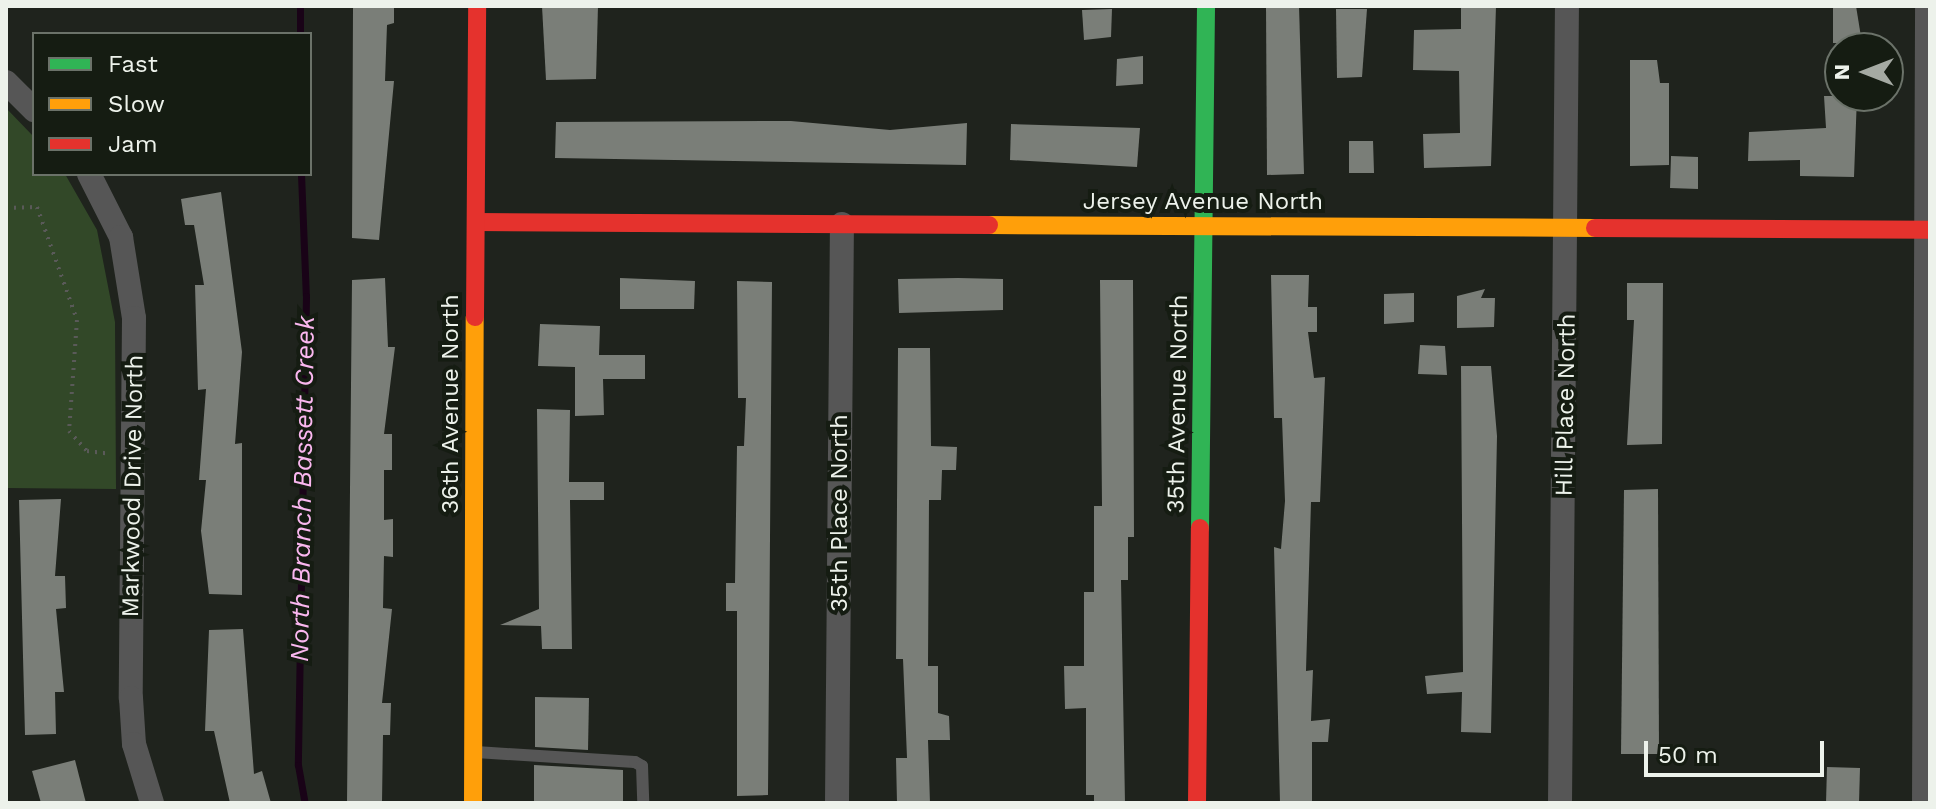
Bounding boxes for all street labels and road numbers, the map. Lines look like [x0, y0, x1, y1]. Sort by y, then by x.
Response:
street label: Jersey Avenue North [1082, 188, 1324, 216]
street label: 36th Avenue North [437, 294, 465, 514]
street label: 35th Avenue North [1162, 294, 1194, 514]
street label: Hill Place North [1550, 313, 1582, 497]
street label: Markwood Drive North [116, 354, 150, 618]
street label: 35th Place North [826, 414, 854, 612]

